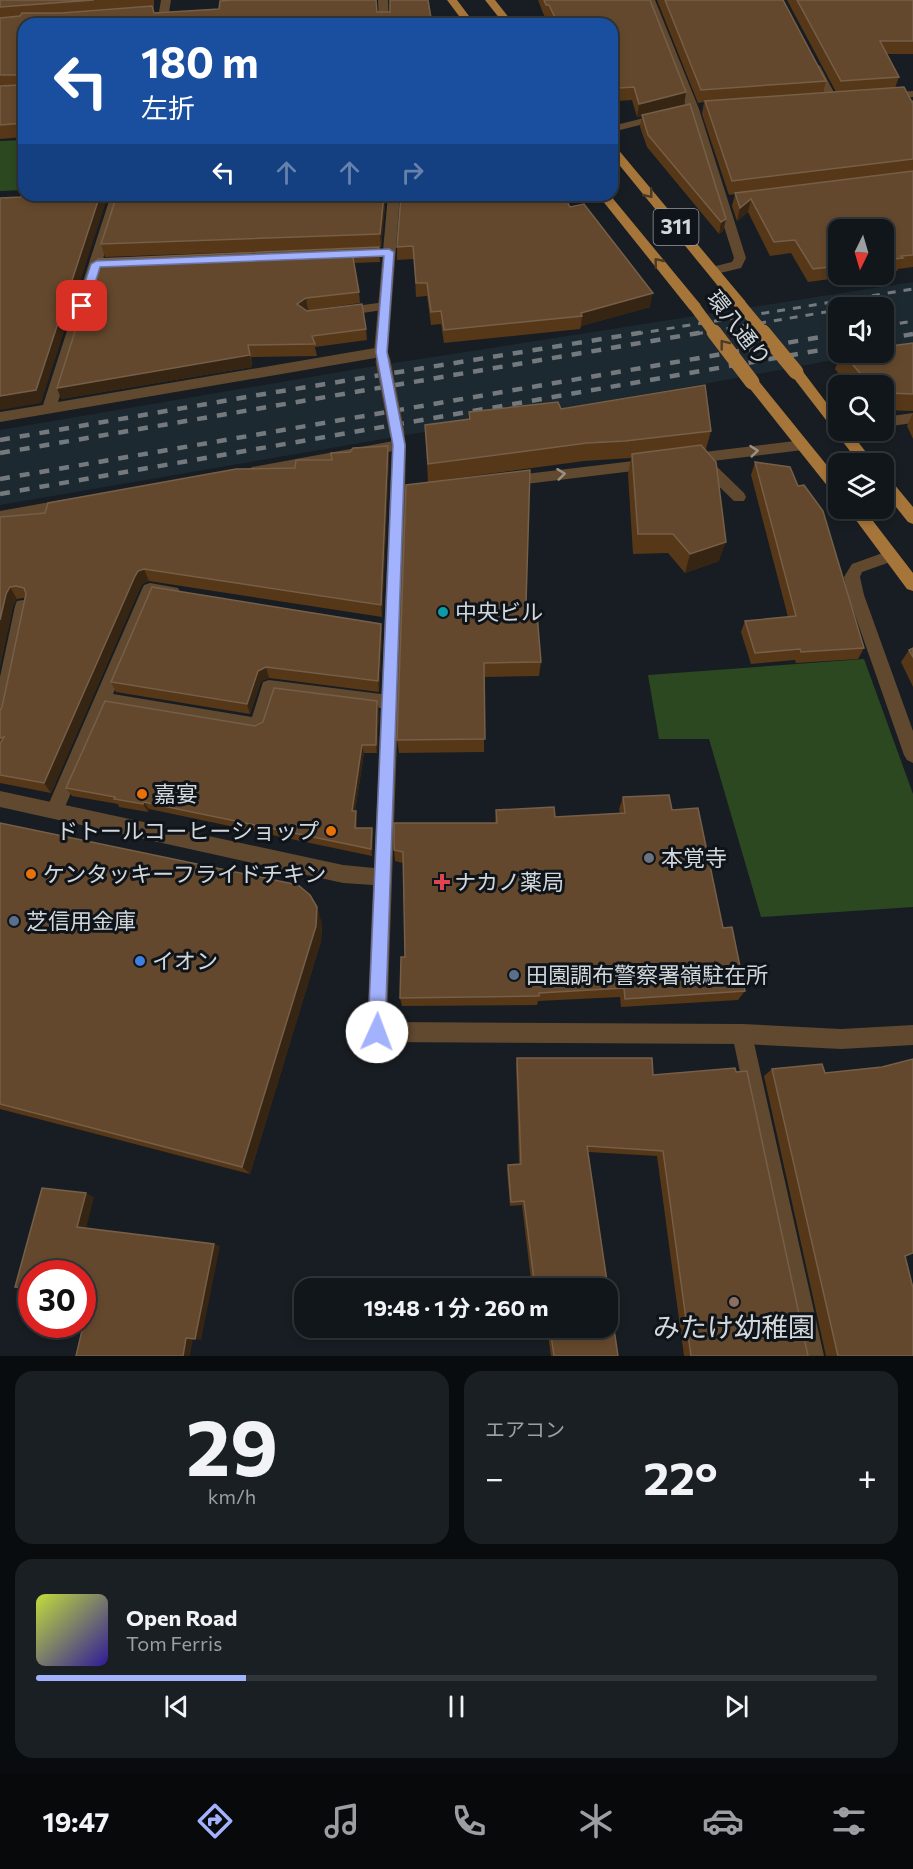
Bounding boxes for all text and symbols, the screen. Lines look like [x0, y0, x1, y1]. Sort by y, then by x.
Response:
text: 180 m [141, 35, 259, 87]
icon: left [42, 42, 120, 120]
text: 左折 [141, 91, 195, 124]
icon: left [207, 156, 240, 189]
icon: ahead [270, 156, 303, 189]
icon: ahead [333, 156, 366, 189]
icon: right [396, 156, 429, 189]
one-way arrow [642, 188, 653, 199]
road number: 311 [654, 209, 698, 245]
north arrow [828, 219, 894, 285]
map controls [828, 219, 894, 519]
one-way arrow [655, 258, 666, 269]
pin [56, 280, 107, 331]
street label: 環八通り [702, 285, 777, 371]
icon: arrive [65, 289, 98, 322]
button: sound [828, 297, 894, 363]
one-way arrow [720, 340, 731, 351]
button: search [828, 375, 894, 441]
one-way arrow [750, 445, 759, 458]
button: layers [828, 453, 894, 519]
one-way arrow [556, 469, 565, 481]
place label: 中央ビル [455, 598, 543, 625]
marker: 中央ビル [436, 605, 450, 619]
place label: 嘉宴 [154, 780, 198, 807]
marker: 嘉宴 [135, 787, 149, 801]
place label: ドトールコーヒーショップ [56, 817, 319, 844]
marker: ドトールコーヒーショップ [324, 824, 338, 838]
place label: 本覚寺 [661, 844, 727, 871]
marker: 本覚寺 [642, 851, 656, 865]
place label: ケンタッキーフライドチキン [43, 860, 326, 887]
marker: ケンタッキーフライドチキン [24, 867, 38, 881]
place label: ナカノ薬局 [454, 868, 564, 895]
marker: ナカノ薬局 [435, 875, 449, 889]
place label: 芝信用金庫 [26, 907, 136, 934]
marker: 芝信用金庫 [7, 914, 21, 928]
place label: イオン [152, 947, 218, 974]
marker: イオン [133, 954, 147, 968]
place label: 田園調布警察署嶺駐在所 [526, 961, 768, 988]
marker: 田園調布警察署嶺駐在所 [507, 968, 521, 982]
position arrow [345, 1000, 409, 1064]
speed limit sign: 30 [18, 1260, 96, 1338]
text: 19:48 · 1 分 · 260 m [363, 1294, 549, 1321]
marker: みたけ幼稚園 [727, 1295, 741, 1309]
place label: みたけ幼稚園 [653, 1310, 815, 1343]
text: 29 [186, 1397, 278, 1492]
text: エアコン [485, 1417, 565, 1441]
text: 22° [644, 1449, 718, 1504]
text: − [485, 1456, 504, 1497]
text: + [858, 1456, 877, 1497]
text: km/h [208, 1484, 256, 1508]
text: Open Road [126, 1604, 237, 1631]
text: Tom Ferris [126, 1631, 222, 1655]
icon: previous [160, 1690, 193, 1723]
icon: pause [440, 1690, 473, 1723]
icon: next [720, 1690, 753, 1723]
icon: directions [194, 1800, 236, 1842]
icon: music [321, 1800, 363, 1842]
icon: phone [448, 1800, 490, 1842]
icon: climate [575, 1800, 617, 1842]
icon: car [702, 1800, 744, 1842]
icon: filters [828, 1800, 870, 1842]
text: 19:47 [42, 1805, 109, 1838]

